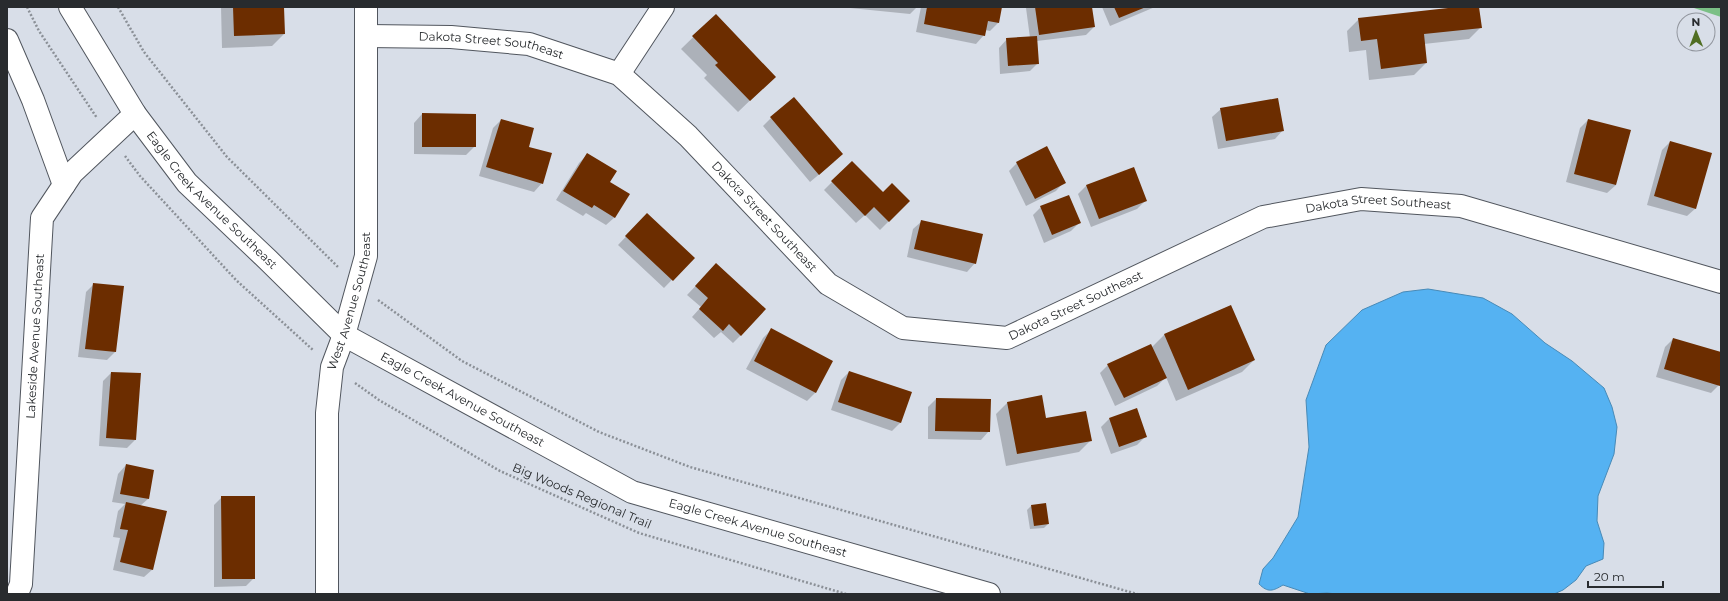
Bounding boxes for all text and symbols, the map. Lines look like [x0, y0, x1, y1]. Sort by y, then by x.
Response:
north arrow [1676, 12, 1716, 52]
text: N [1691, 15, 1700, 29]
street label: Dakota Street Southeast [419, 29, 566, 62]
street label: Eagle Creek Avenue Southeast [144, 128, 281, 272]
street label: Dakota Street Southeast [709, 158, 821, 275]
street label: Dakota Street Southeast [1304, 191, 1452, 216]
street label: West Avenue Southeast [323, 232, 373, 372]
street label: Lakeside Avenue Southeast [22, 253, 47, 419]
street label: Dakota Street Southeast [1006, 267, 1145, 343]
street label: Eagle Creek Avenue Southeast [378, 348, 547, 450]
street label: Big Woods Regional Trail [510, 459, 654, 532]
street label: Eagle Creek Avenue Southeast [667, 495, 849, 560]
scale bar [1588, 563, 1663, 589]
text: 20 m [1594, 569, 1625, 584]

